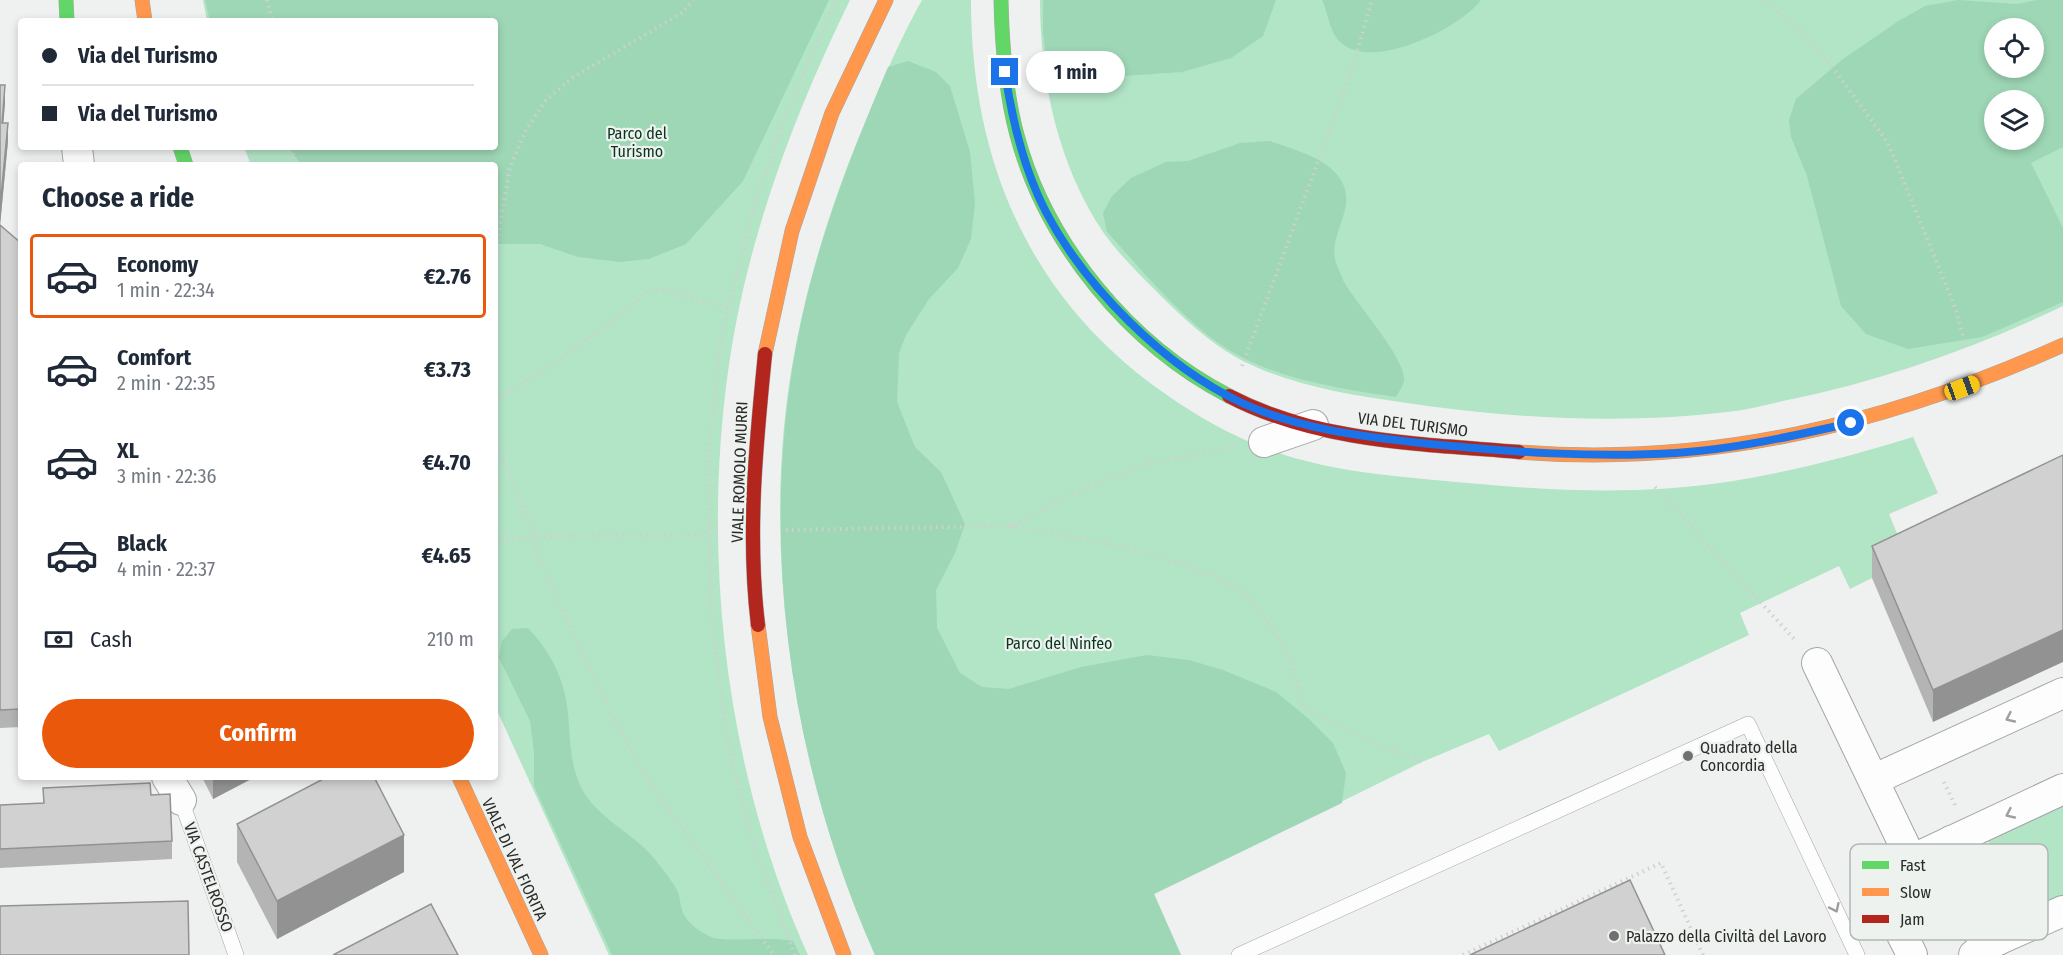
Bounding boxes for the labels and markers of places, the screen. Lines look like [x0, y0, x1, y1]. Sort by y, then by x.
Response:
place label: Quadrato della Concordia [1700, 738, 1798, 775]
marker: Quadrato della Concordia [1681, 749, 1695, 763]
place label: Palazzo della Civiltà del Lavoro [1626, 927, 1827, 946]
marker: Palazzo della Civiltà del Lavoro [1607, 929, 1621, 943]

